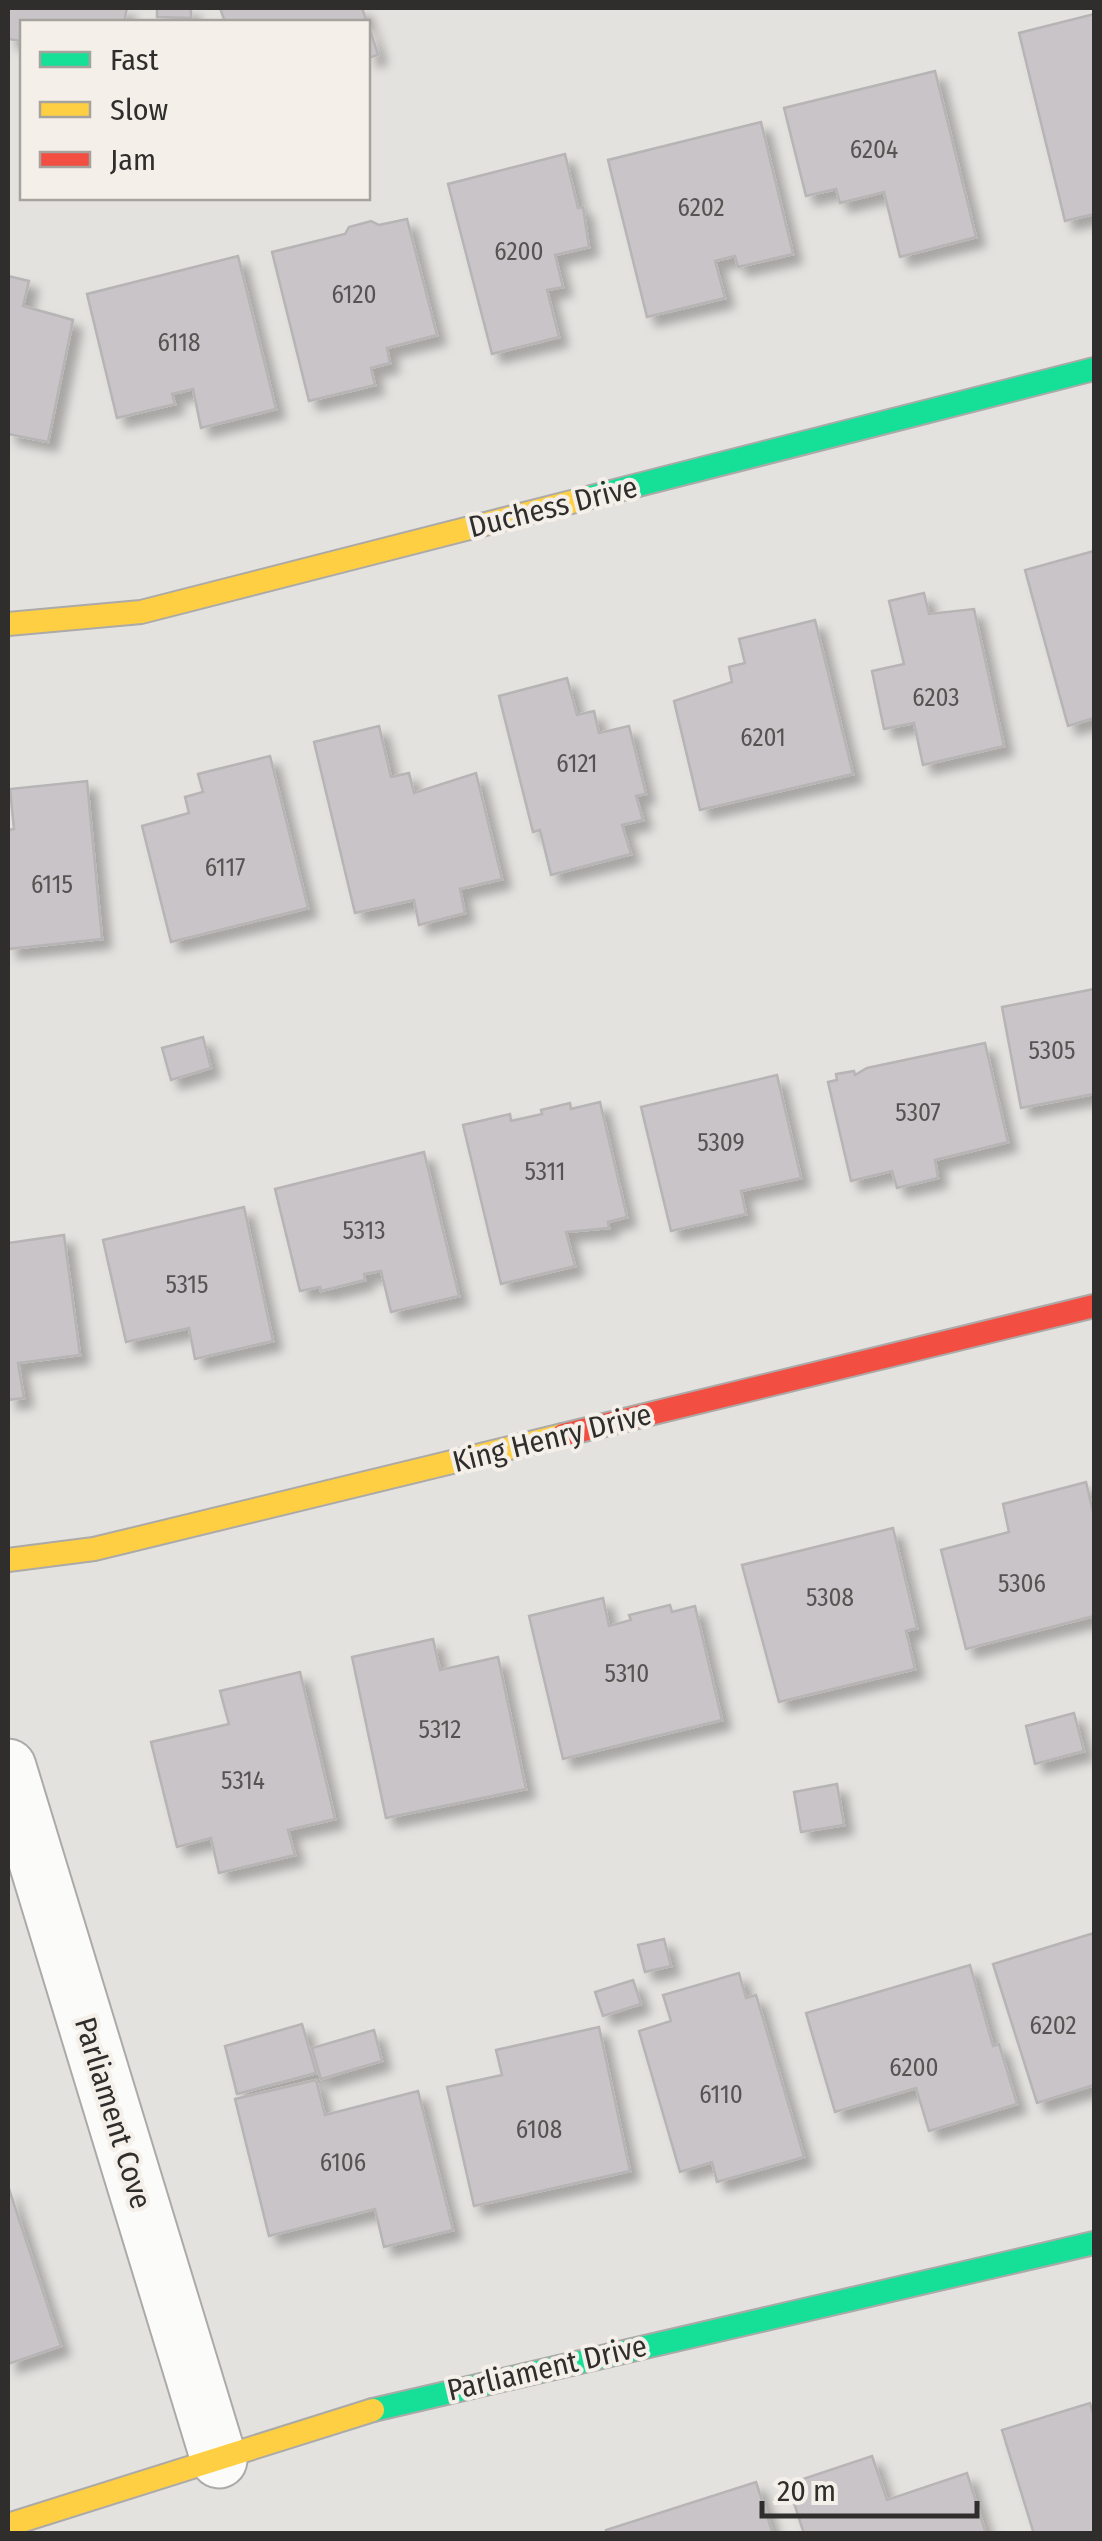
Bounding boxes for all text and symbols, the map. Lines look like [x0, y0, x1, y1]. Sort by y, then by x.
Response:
legend [20, 20, 370, 200]
text: Fast [110, 42, 159, 78]
text: Slow [110, 92, 168, 128]
house number: 6204 [850, 135, 898, 165]
text: Jam [110, 142, 156, 178]
house number: 6202 [678, 193, 724, 223]
house number: 6200 [494, 237, 544, 267]
house number: 6120 [331, 280, 377, 310]
house number: 6118 [158, 328, 200, 358]
street label: Duchess Drive [465, 469, 641, 545]
house number: 6203 [912, 683, 960, 713]
house number: 6201 [740, 723, 786, 753]
house number: 6121 [556, 749, 598, 779]
house number: 6117 [205, 853, 245, 883]
house number: 6115 [31, 870, 73, 900]
house number: 5305 [1028, 1036, 1076, 1066]
house number: 5307 [895, 1098, 941, 1128]
house number: 5309 [697, 1128, 745, 1158]
house number: 5311 [524, 1157, 566, 1187]
house number: 5313 [342, 1216, 386, 1246]
house number: 5315 [165, 1270, 209, 1300]
street label: King Henry Drive [449, 1396, 655, 1480]
house number: 5306 [998, 1569, 1046, 1599]
house number: 5308 [806, 1583, 854, 1613]
house number: 5310 [605, 1659, 649, 1689]
house number: 5312 [419, 1715, 461, 1745]
house number: 5314 [221, 1766, 265, 1796]
house number: 6202 [1030, 2011, 1076, 2041]
street label: Parliament Cove [67, 2013, 159, 2213]
house number: 6200 [889, 2053, 939, 2083]
house number: 6110 [699, 2080, 743, 2110]
house number: 6108 [516, 2115, 562, 2145]
house number: 6106 [320, 2148, 366, 2178]
street label: Parliament Drive [444, 2328, 650, 2408]
scale bar [762, 2456, 977, 2518]
text: 20 m [777, 2473, 836, 2509]

